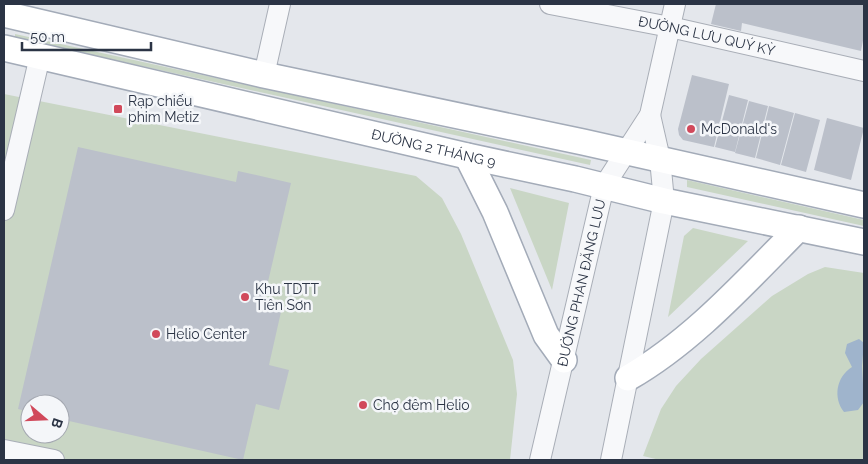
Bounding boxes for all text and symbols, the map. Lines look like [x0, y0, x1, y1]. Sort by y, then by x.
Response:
street label: ĐƯỜNG LƯU QUÝ KỲ [637, 13, 777, 59]
scale bar [22, 20, 151, 52]
text: 50 m [30, 28, 65, 46]
place label: Rạp chiếu phim Metiz [128, 93, 199, 125]
marker: Rạp chiếu phim Metiz [112, 103, 124, 115]
place label: McDonald's [701, 121, 777, 137]
marker: McDonald's [685, 123, 697, 135]
street label: ĐƯỜNG 2 THÁNG 9 [370, 126, 497, 170]
street label: ĐƯỜNG PHAN ĐĂNG LƯU [554, 197, 609, 368]
place label: Khu TDTT Tiên Sơn [255, 281, 319, 313]
marker: Khu TDTT Tiên Sơn [239, 291, 251, 303]
place label: Helio Center [166, 326, 247, 342]
marker: Helio Center [150, 328, 162, 340]
north arrow [20, 394, 70, 444]
place label: Chợ đêm Helio [373, 397, 470, 413]
marker: Chợ đêm Helio [357, 399, 369, 411]
text: B [48, 416, 66, 431]

